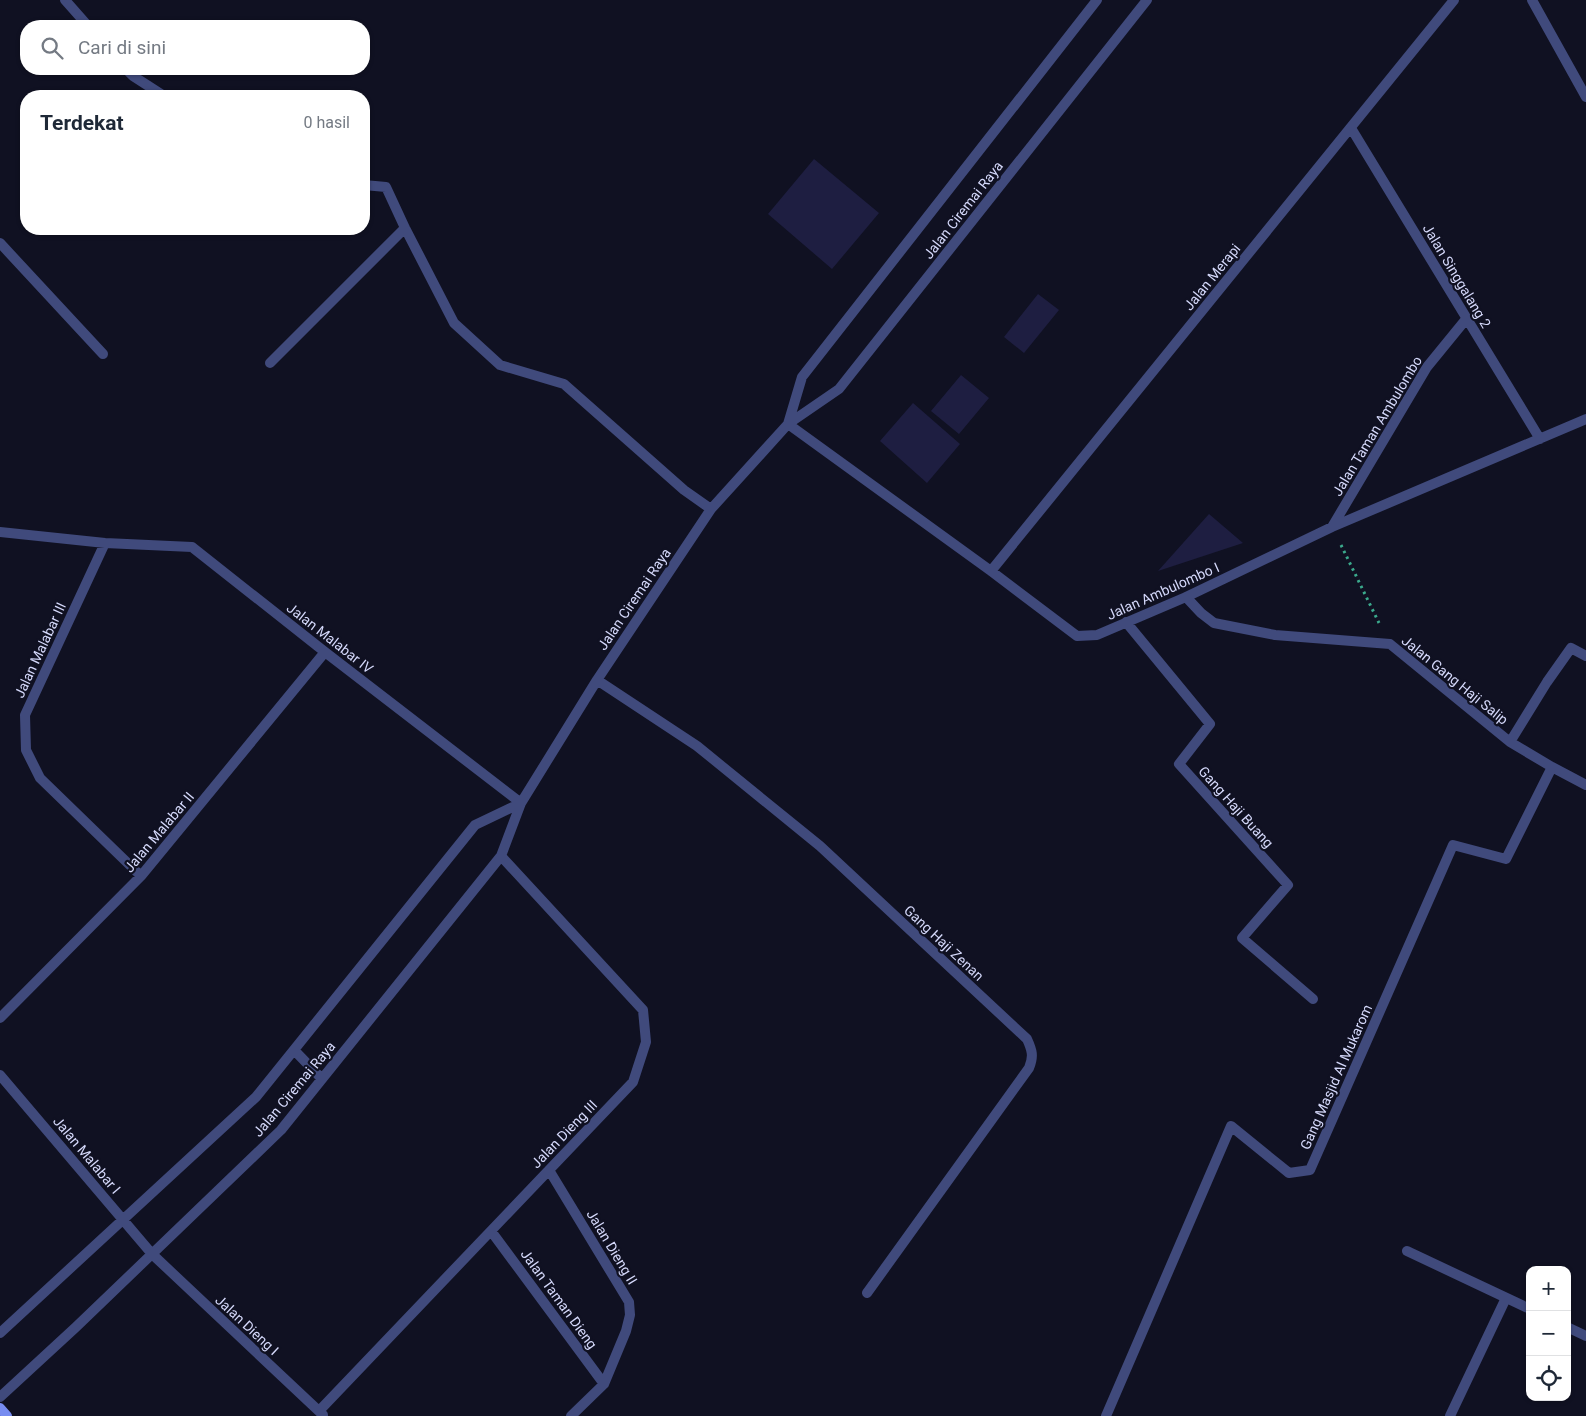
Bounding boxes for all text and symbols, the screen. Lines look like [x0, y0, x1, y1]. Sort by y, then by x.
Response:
search box [20, 20, 370, 75]
icon: search [38, 34, 66, 62]
text: Cari di sini [78, 36, 166, 59]
text: Terdekat [40, 111, 124, 135]
text: 0 hasil [303, 113, 350, 132]
street label: Jalan Ciremai Raya [920, 158, 1006, 262]
street label: Jalan Singgalang 2 [1420, 221, 1494, 331]
street label: Jalan Merapi [1180, 241, 1244, 313]
street label: Jalan Taman Ambulombo [1329, 353, 1425, 499]
street label: Jalan Ciremai Raya [594, 545, 674, 653]
street label: Jalan Ambulombo I [1104, 559, 1222, 623]
street label: Jalan Malabar IV [284, 599, 376, 677]
street label: Jalan Malabar III [11, 600, 69, 700]
street label: Jalan Gang Haji Salip [1399, 632, 1512, 728]
street label: Gang Haji Buang [1195, 763, 1277, 851]
street label: Jalan Malabar II [121, 789, 197, 875]
street label: Gang Haji Zenan [901, 902, 987, 984]
street label: Gang Masjid Al Mukarom [1297, 1002, 1375, 1152]
street label: Jalan Ciremai Raya [250, 1038, 338, 1140]
street label: Jalan Dieng III [528, 1097, 600, 1171]
street label: Jalan Malabar I [50, 1113, 124, 1197]
street label: Jalan Dieng II [583, 1207, 641, 1287]
street label: Jalan Taman Dieng [517, 1246, 601, 1352]
map controls [1526, 1266, 1571, 1401]
button: + [1526, 1266, 1571, 1311]
street label: Jalan Dieng I [212, 1292, 282, 1358]
button: − [1526, 1311, 1571, 1356]
button: locate [1526, 1356, 1571, 1401]

